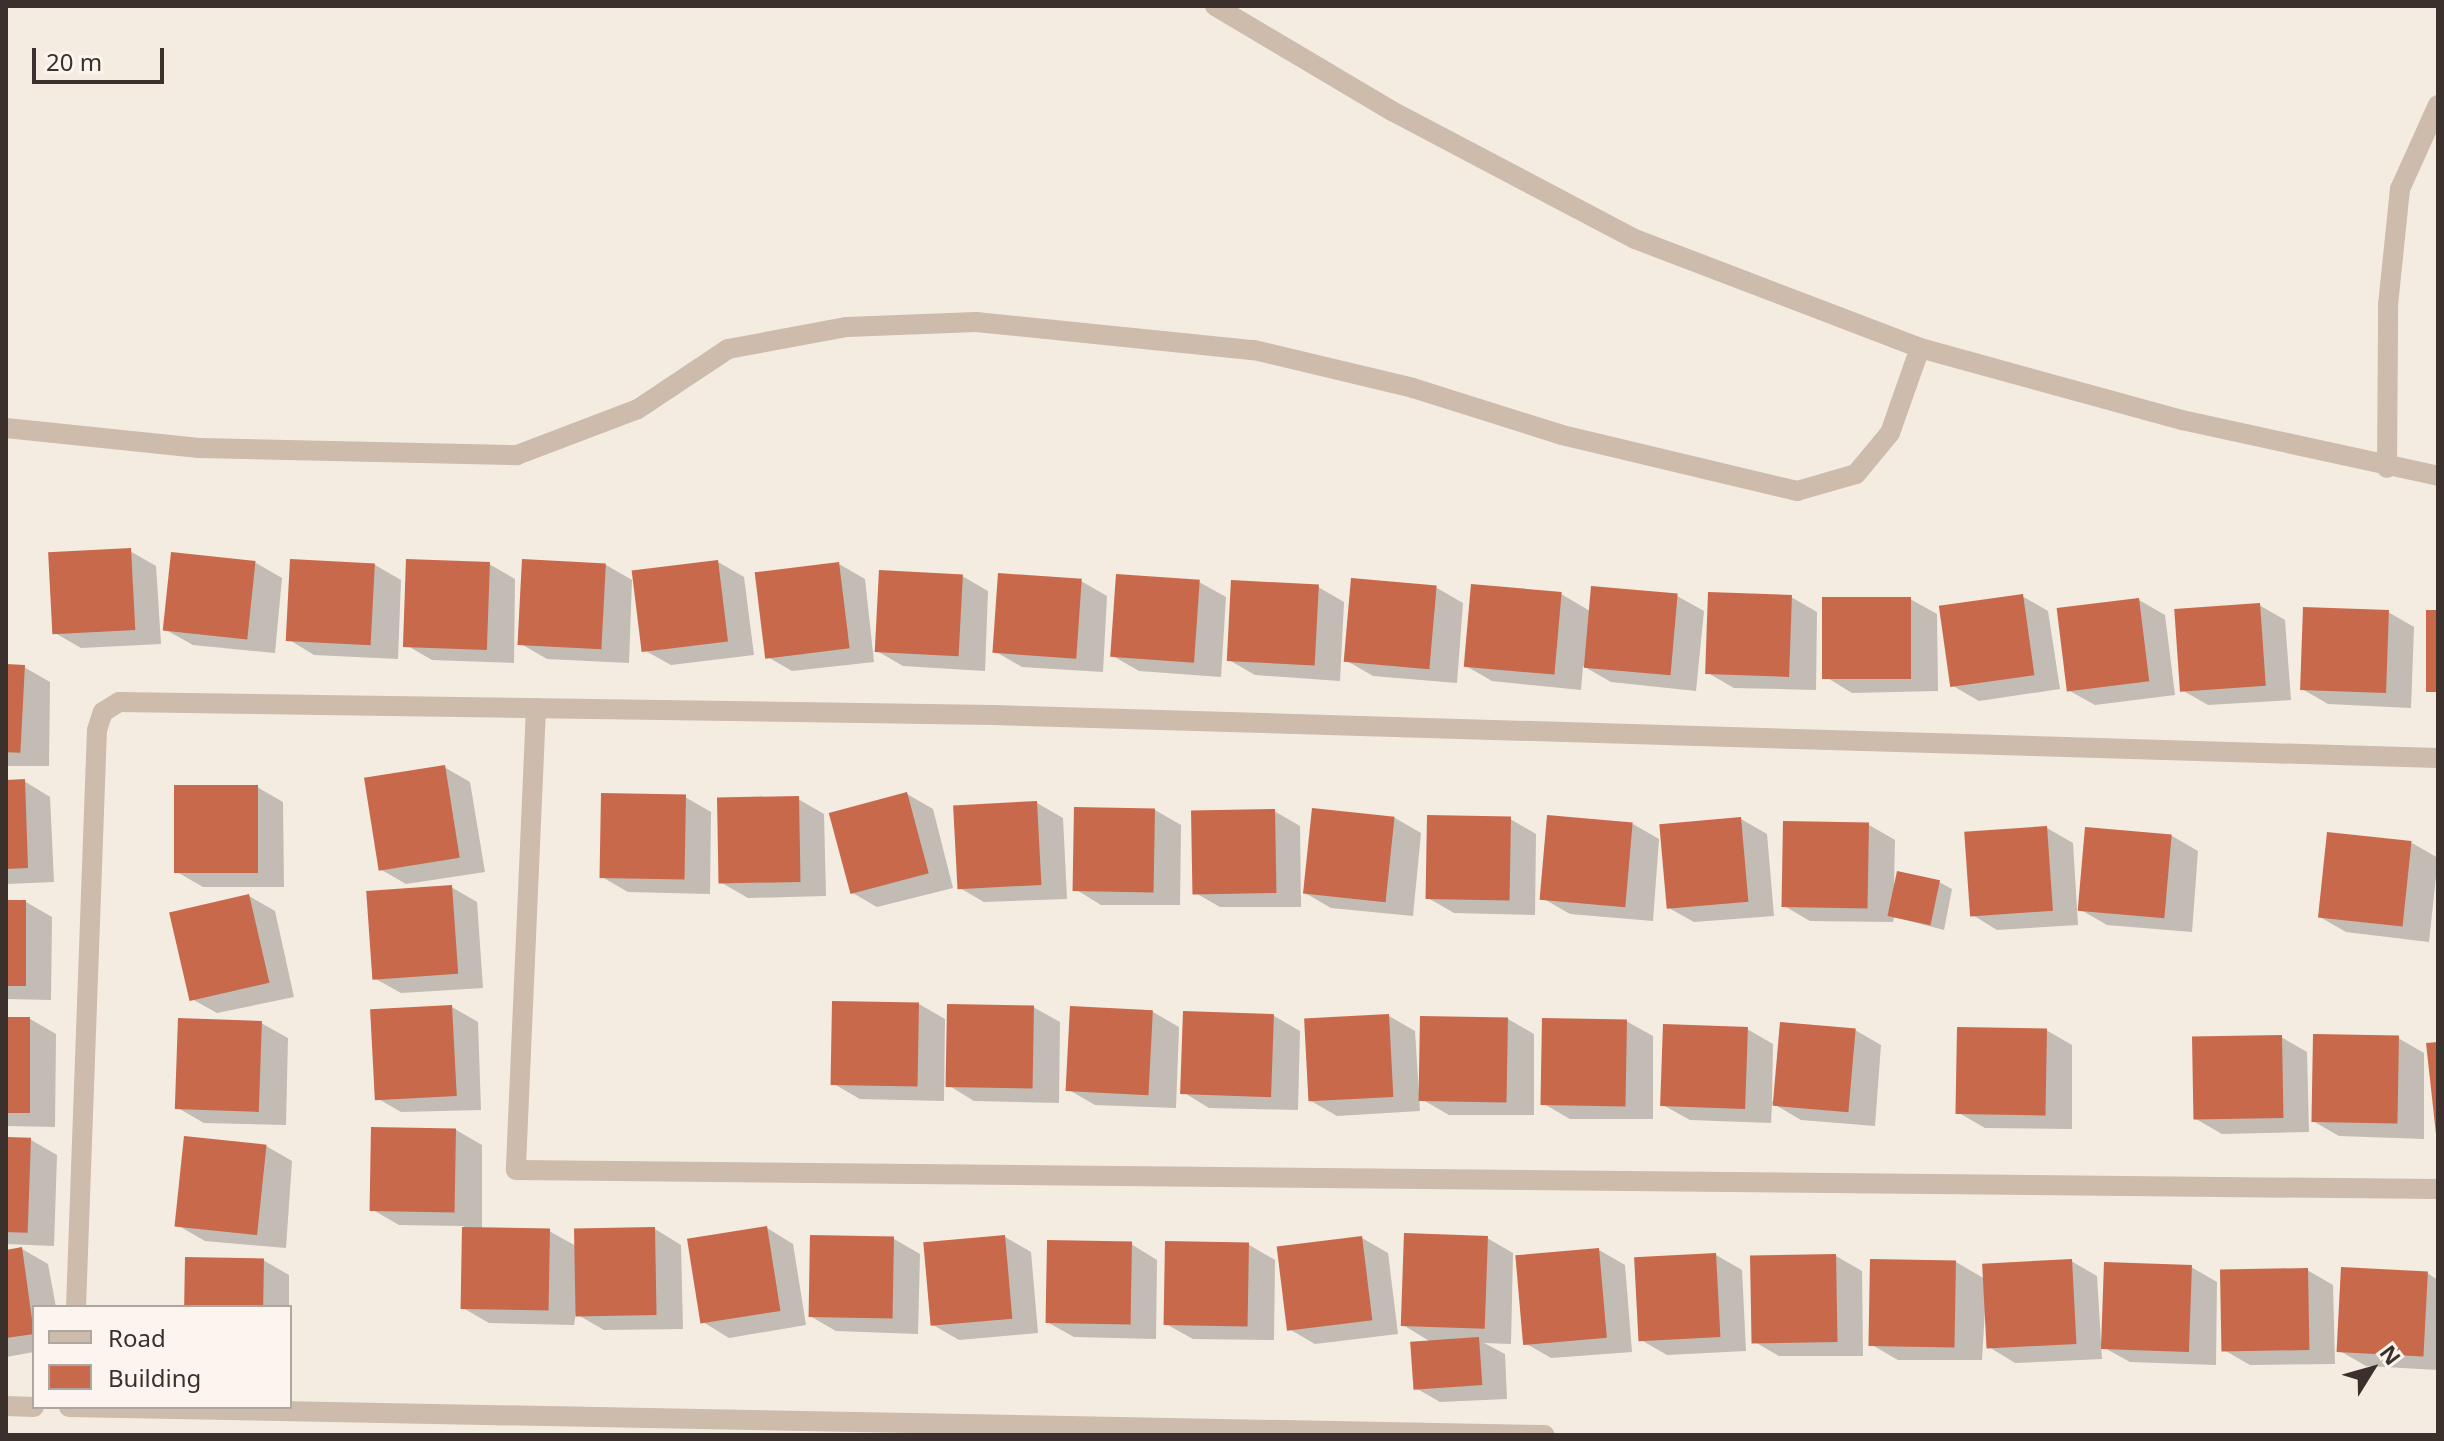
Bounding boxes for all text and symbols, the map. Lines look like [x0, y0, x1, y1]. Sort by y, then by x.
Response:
scale bar [36, 32, 168, 82]
text: 20 m [46, 45, 102, 78]
legend [32, 1305, 292, 1409]
text: Road [108, 1321, 166, 1354]
north arrow [2332, 1329, 2412, 1409]
text: N [2374, 1338, 2409, 1371]
text: Building [108, 1361, 201, 1394]

